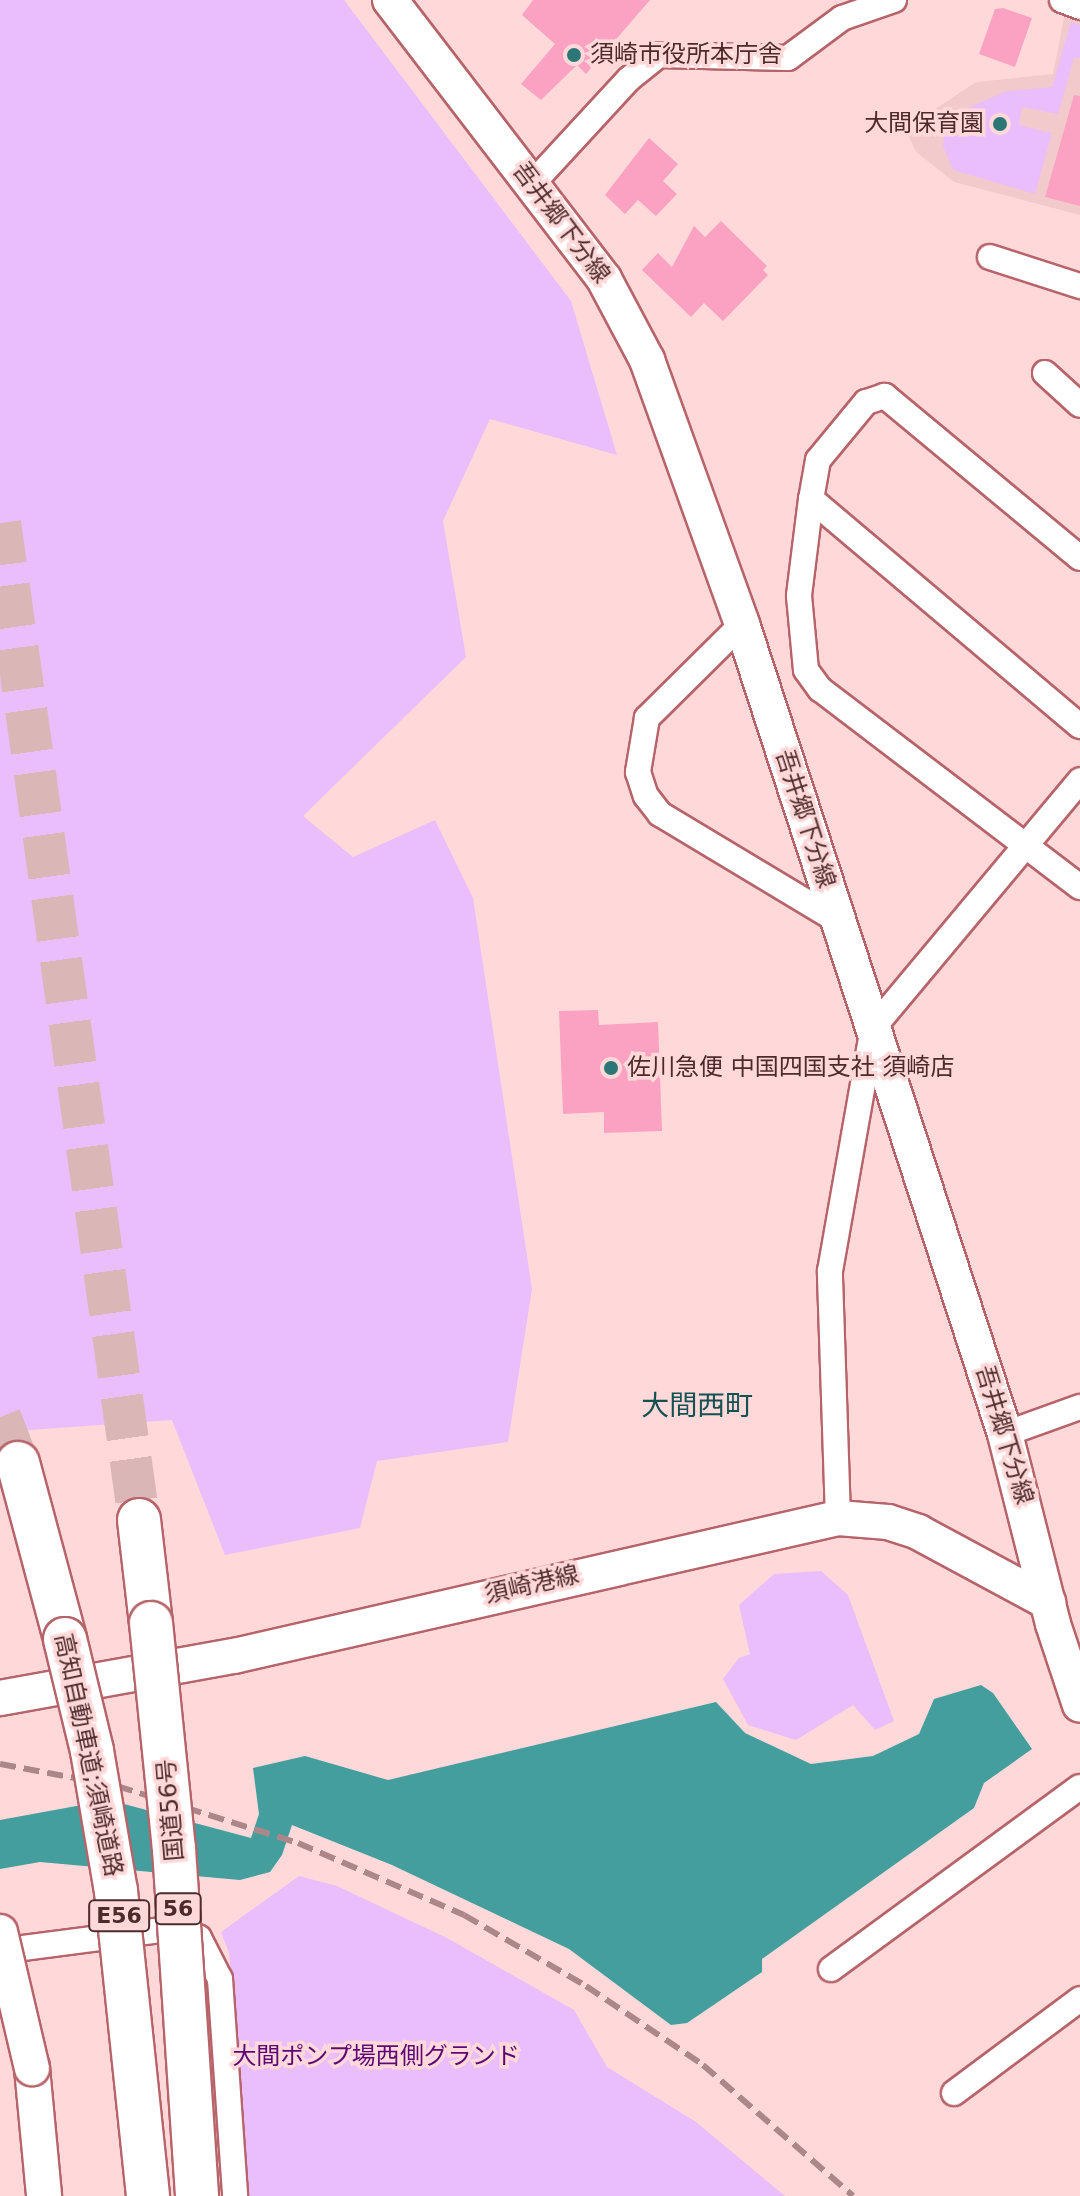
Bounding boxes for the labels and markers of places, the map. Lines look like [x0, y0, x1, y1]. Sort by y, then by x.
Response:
place label: 須崎市役所本庁舎 [590, 41, 782, 69]
marker: 須崎市役所本庁舎 [565, 46, 583, 64]
place label: 大間保育園 [864, 110, 984, 138]
marker: 大間保育園 [991, 115, 1009, 133]
place label: 佐川急便 中国四国支社 須崎店 [627, 1054, 954, 1082]
marker: 佐川急便 中国四国支社 須崎店 [602, 1059, 620, 1077]

